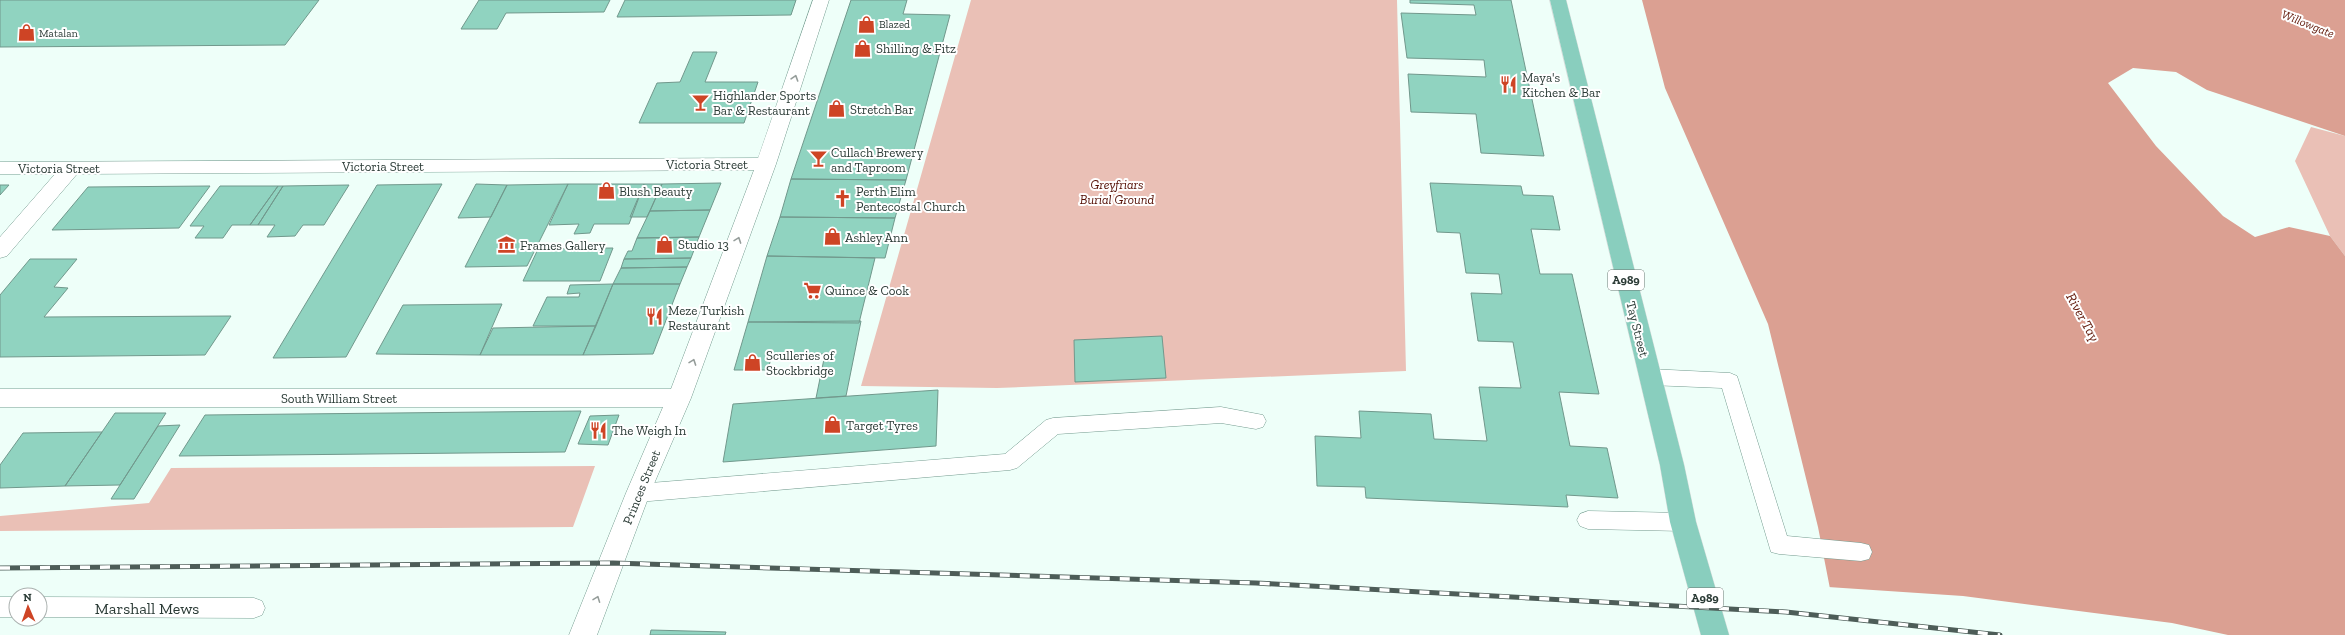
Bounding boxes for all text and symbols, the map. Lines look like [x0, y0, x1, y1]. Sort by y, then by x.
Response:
water label: Willowgate [2280, 7, 2336, 41]
shop icon: Blazed [856, 14, 876, 34]
place label: Blazed [879, 18, 910, 31]
shop icon: Matalan [16, 23, 36, 43]
place label: Matalan [39, 27, 79, 40]
shop icon: Shilling & Fitz [853, 38, 873, 58]
place label: Shilling & Fitz [876, 41, 956, 56]
place label: Maya's Kitchen & Bar [1522, 70, 1601, 100]
one-way arrow [790, 74, 799, 81]
restaurant icon: Maya's Kitchen & Bar [1499, 74, 1519, 94]
place label: Highlander Sports Bar & Restaurant [713, 88, 817, 118]
bar icon: Highlander Sports Bar & Restaurant [690, 92, 710, 112]
shop icon: Stretch Bar [827, 99, 847, 119]
place label: Stretch Bar [850, 102, 914, 117]
place label: Cullach Brewery and Taproom [831, 145, 924, 175]
bar icon: Cullach Brewery and Taproom [808, 149, 828, 169]
street label: Victoria Street [665, 157, 748, 172]
street label: Victoria Street [341, 159, 424, 174]
street label: Victoria Street [17, 161, 100, 176]
park label: Greyfriars Burial Ground [1080, 177, 1155, 207]
shop icon: Blush Beauty [596, 181, 616, 201]
place label: Blush Beauty [619, 184, 693, 199]
place label: Perth Elim Pentecostal Church [856, 184, 966, 214]
church icon: Perth Elim Pentecostal Church [833, 188, 853, 208]
shop icon: Ashley Ann [822, 227, 842, 247]
place label: Ashley Ann [845, 230, 908, 245]
shop icon: Studio 13 [655, 234, 675, 254]
museum icon: Frames Gallery [497, 235, 517, 255]
place label: Studio 13 [678, 237, 729, 252]
one-way arrow [733, 237, 742, 244]
place label: Frames Gallery [520, 238, 606, 253]
road number: A989 [1608, 270, 1644, 290]
supermarket icon: Quince & Cook [802, 280, 822, 300]
place label: Quince & Cook [825, 283, 909, 298]
water label: River Tay [2062, 290, 2103, 345]
street label: Tay Street [1623, 300, 1652, 359]
place label: Meze Turkish Restaurant [668, 303, 745, 333]
restaurant icon: Meze Turkish Restaurant [645, 307, 665, 327]
place label: Sculleries of Stockbridge [766, 348, 835, 378]
shop icon: Sculleries of Stockbridge [743, 352, 763, 372]
one-way arrow [688, 358, 696, 365]
street label: South William Street [281, 391, 397, 406]
shop icon: Target Tyres [823, 415, 843, 435]
place label: Target Tyres [846, 418, 918, 433]
restaurant icon: The Weigh In [589, 420, 609, 440]
place label: The Weigh In [612, 423, 687, 438]
street label: Princes Street [620, 448, 663, 527]
north arrow [8, 587, 48, 627]
road number: A989 [1687, 588, 1723, 608]
text: N [23, 591, 33, 604]
one-way arrow [593, 595, 601, 602]
street label: Marshall Mews [95, 599, 199, 618]

